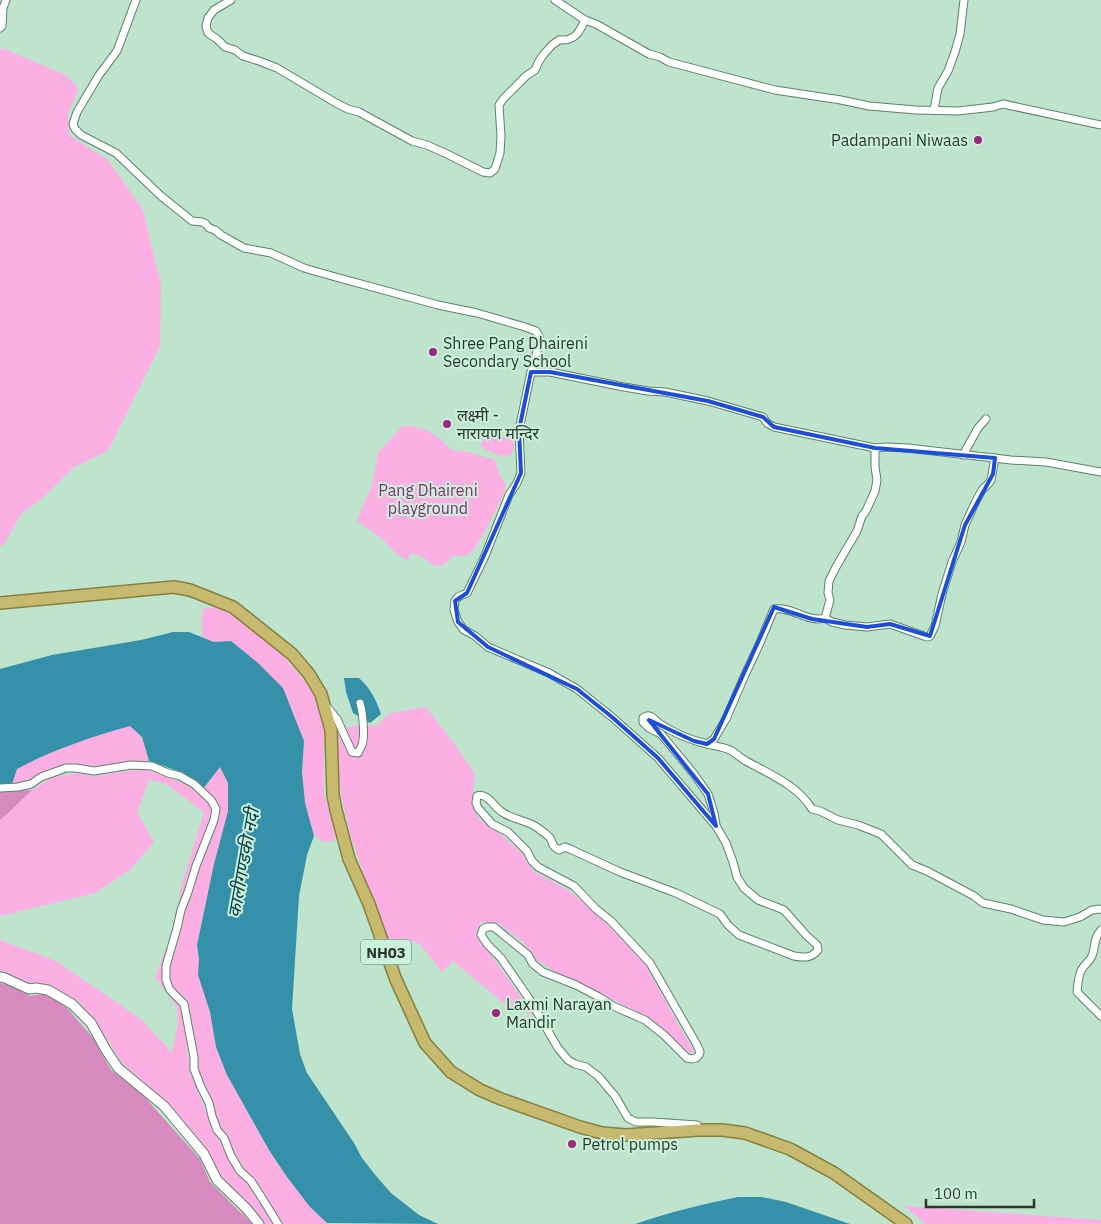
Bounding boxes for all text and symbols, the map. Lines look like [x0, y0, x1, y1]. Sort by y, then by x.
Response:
place label: Padampani Niwaas [831, 130, 968, 150]
marker: Padampani Niwaas [972, 134, 984, 146]
place label: Shree Pang Dhaireni Secondary School [443, 333, 588, 371]
marker: Shree Pang Dhaireni Secondary School [427, 346, 439, 358]
place label: लक्ष्मी - नारायण मन्दिर [457, 405, 539, 443]
marker: लक्ष्मी - नारायण मन्दिर [441, 418, 453, 430]
park label: Pang Dhaireni playground [378, 480, 478, 518]
water label: कालीगण्डकी नदी [222, 803, 265, 919]
road number: NH03 [361, 940, 411, 964]
place label: Laxmi Narayan Mandir [506, 994, 612, 1032]
marker: Laxmi Narayan Mandir [490, 1007, 502, 1019]
place label: Petrol pumps [582, 1134, 678, 1154]
marker: Petrol pumps [566, 1138, 578, 1150]
scale bar [926, 1176, 1034, 1208]
text: 100 m [934, 1184, 978, 1203]

